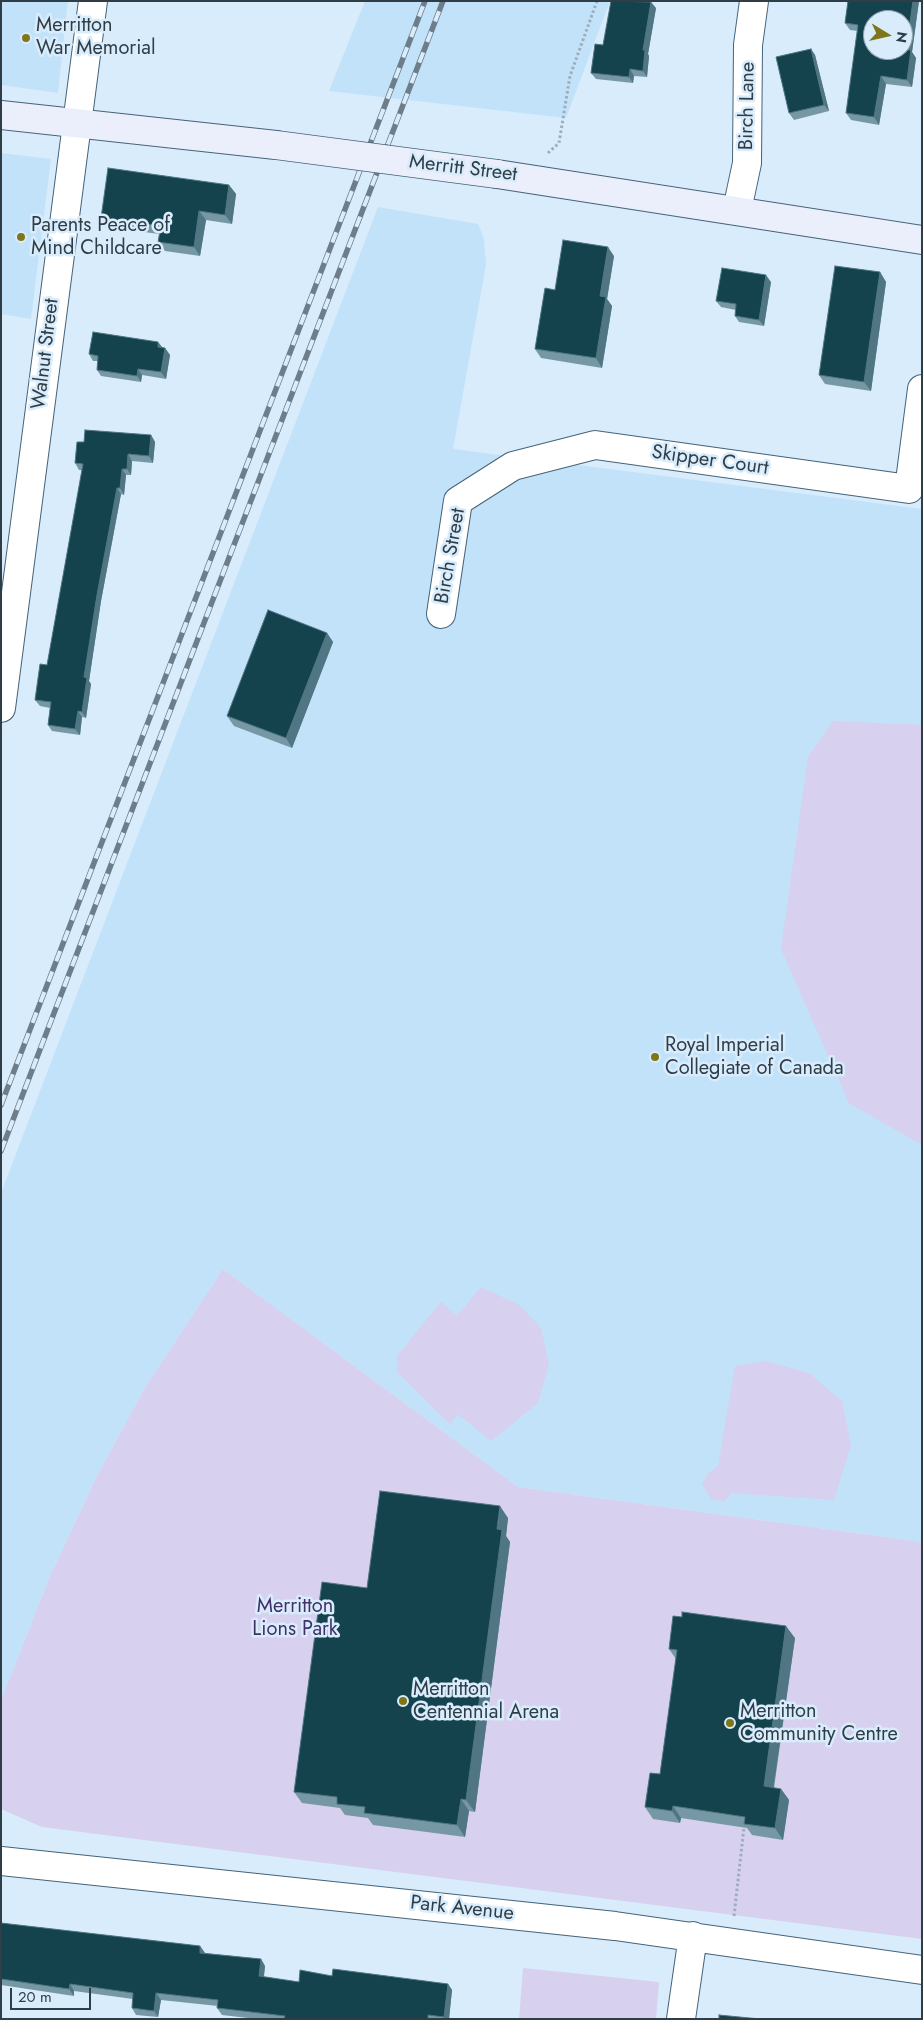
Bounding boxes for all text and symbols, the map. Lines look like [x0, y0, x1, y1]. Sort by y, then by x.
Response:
north arrow [863, 10, 913, 60]
place label: Merritton War Memorial [36, 14, 156, 61]
text: N [891, 30, 913, 44]
marker: Merritton War Memorial [20, 32, 32, 44]
street label: Birch Lane [735, 62, 761, 150]
street label: Merritt Street [408, 150, 518, 188]
place label: Parents Peace of Mind Childcare [31, 214, 170, 261]
marker: Parents Peace of Mind Childcare [15, 231, 27, 243]
street label: Walnut Street [27, 297, 65, 411]
street label: Skipper Court [650, 441, 770, 481]
street label: Birch Street [431, 506, 471, 606]
place label: Royal Imperial Collegiate of Canada [665, 1034, 844, 1081]
marker: Royal Imperial Collegiate of Canada [649, 1051, 661, 1063]
park label: Merritton Lions Park [252, 1595, 338, 1642]
place label: Merritton Centennial Arena [413, 1678, 559, 1725]
marker: Merritton Centennial Arena [397, 1695, 409, 1707]
place label: Merritton Community Centre [740, 1700, 898, 1747]
marker: Merritton Community Centre [724, 1717, 736, 1729]
street label: Park Avenue [409, 1892, 515, 1926]
scale bar [12, 1978, 94, 2010]
text: 20 m [18, 1986, 52, 2008]

